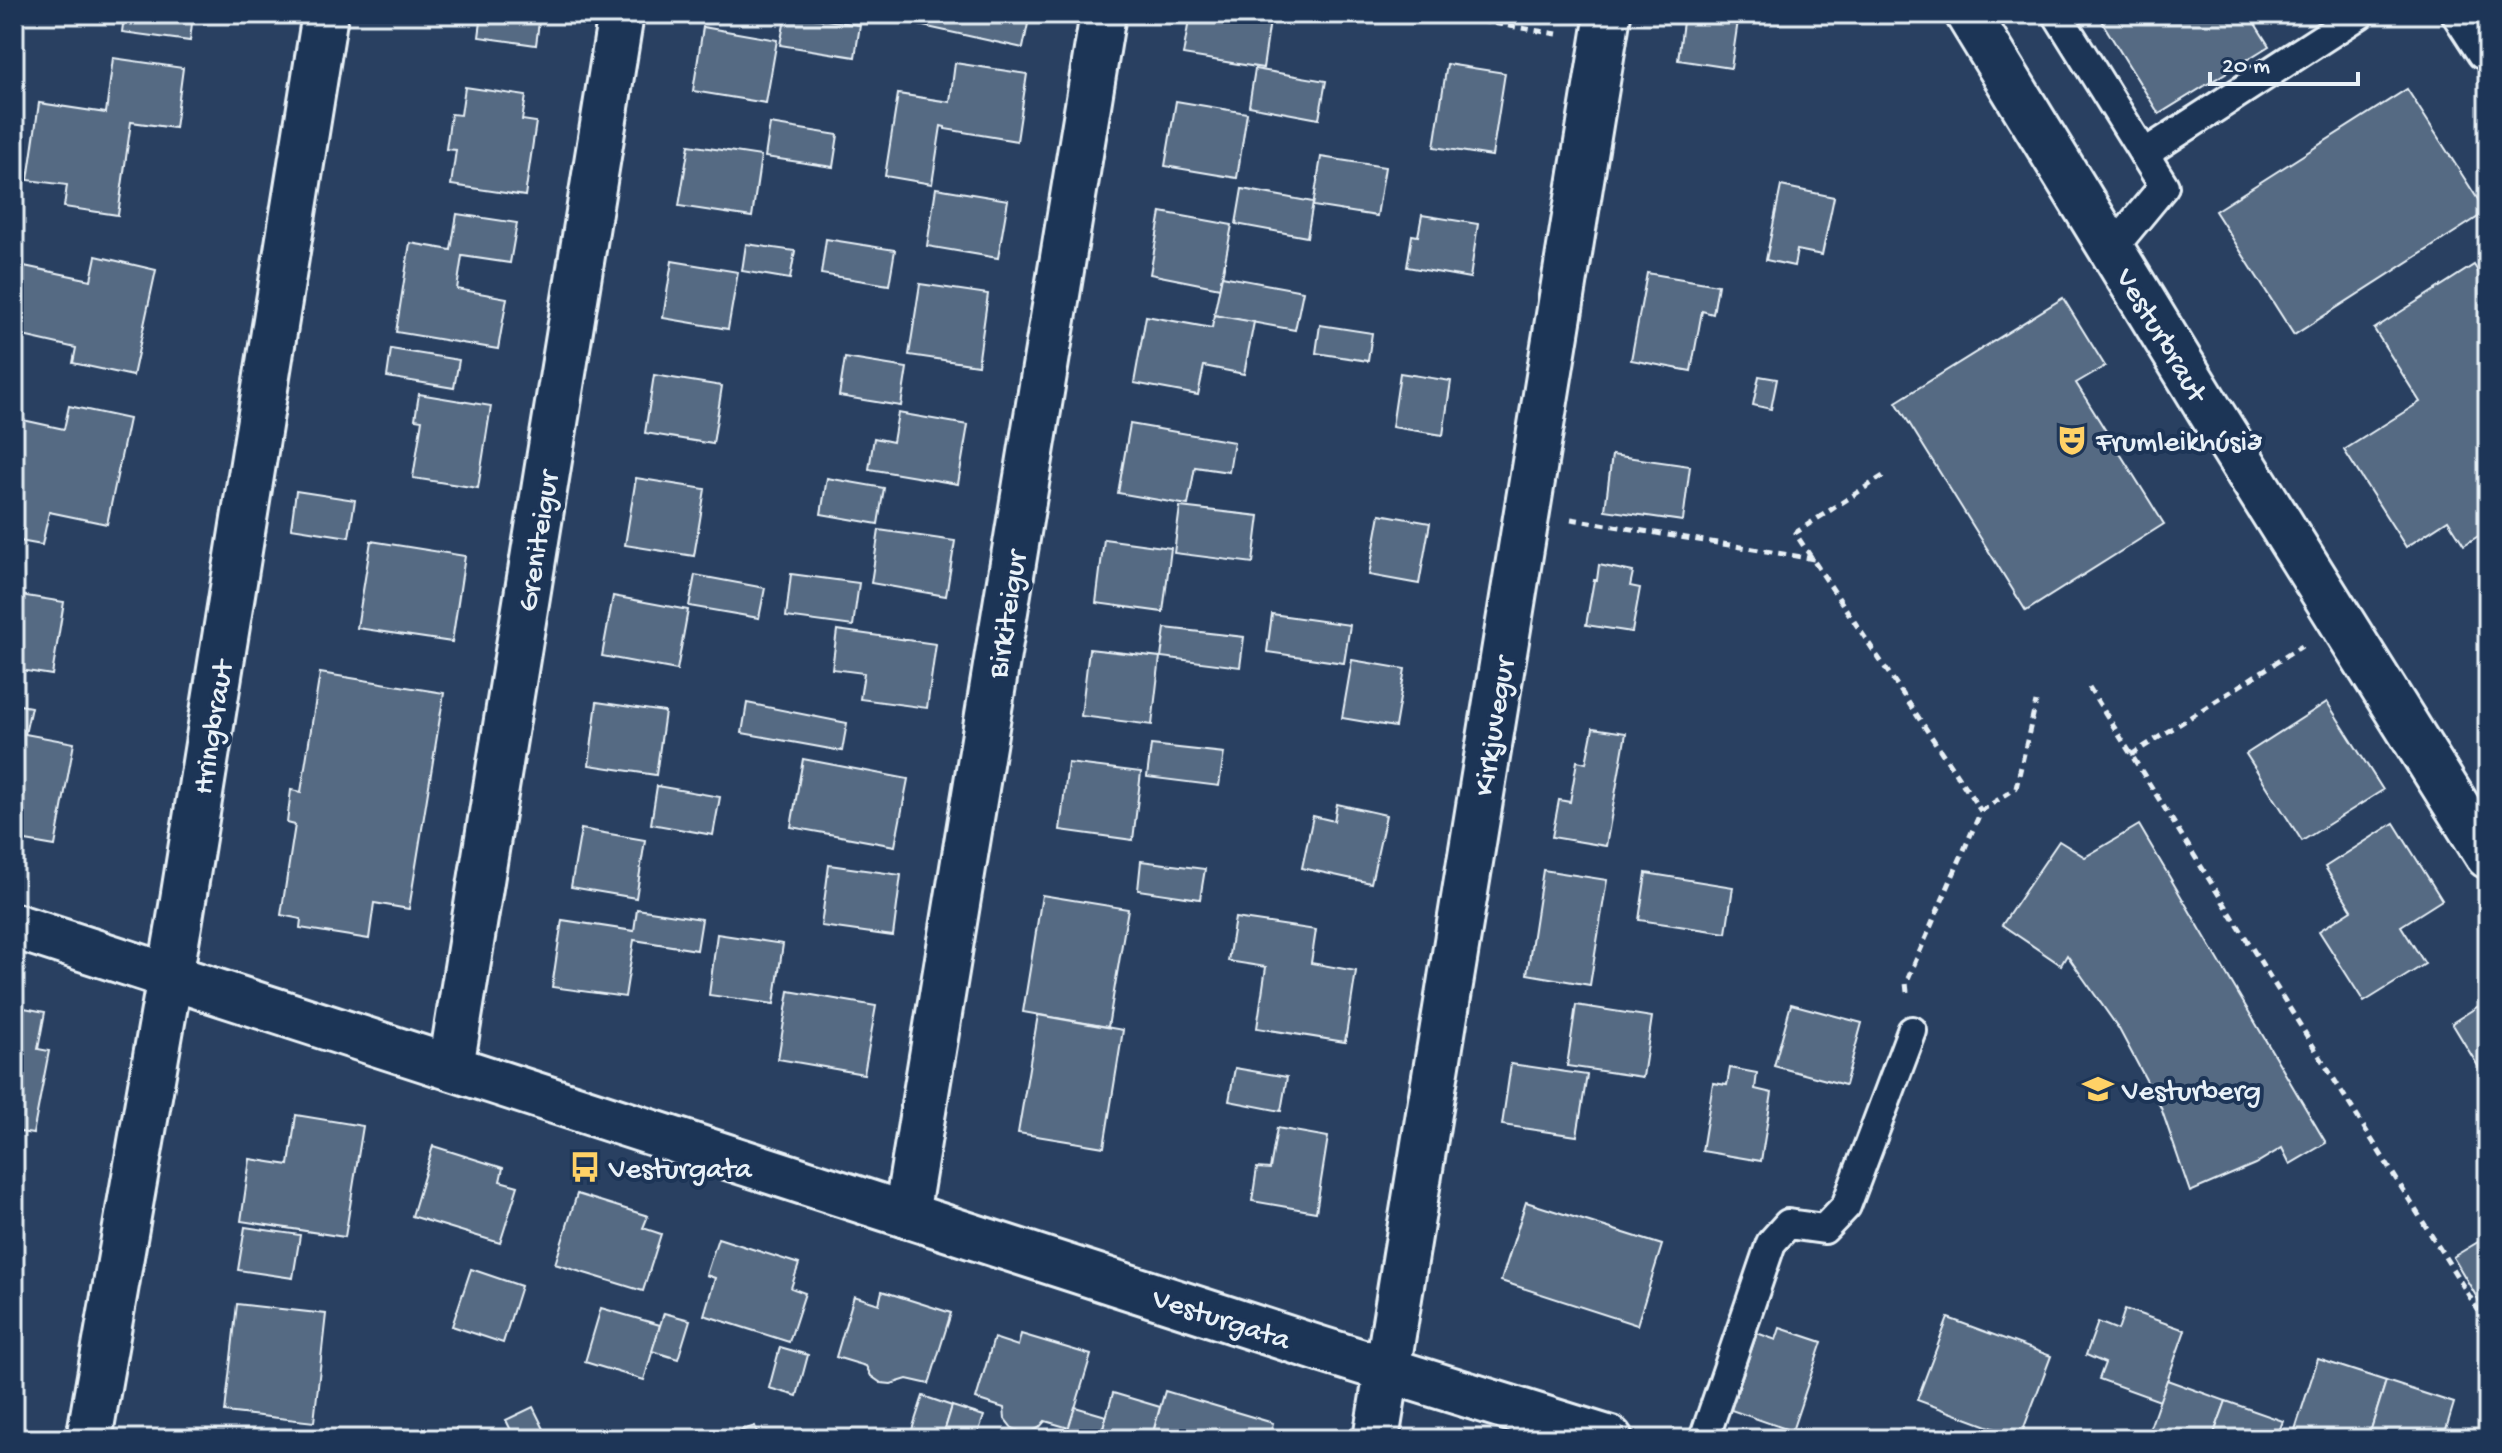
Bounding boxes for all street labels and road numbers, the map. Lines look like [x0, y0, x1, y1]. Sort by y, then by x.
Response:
street label: Vesturbraut [2105, 262, 2214, 412]
street label: Greniteigur [512, 467, 569, 614]
street label: Birkiteigur [982, 546, 1037, 682]
street label: Kirkjuvegur [1468, 652, 1525, 799]
street label: Hringbraut [188, 656, 244, 797]
street label: Vesturgata [1146, 1282, 1295, 1360]

